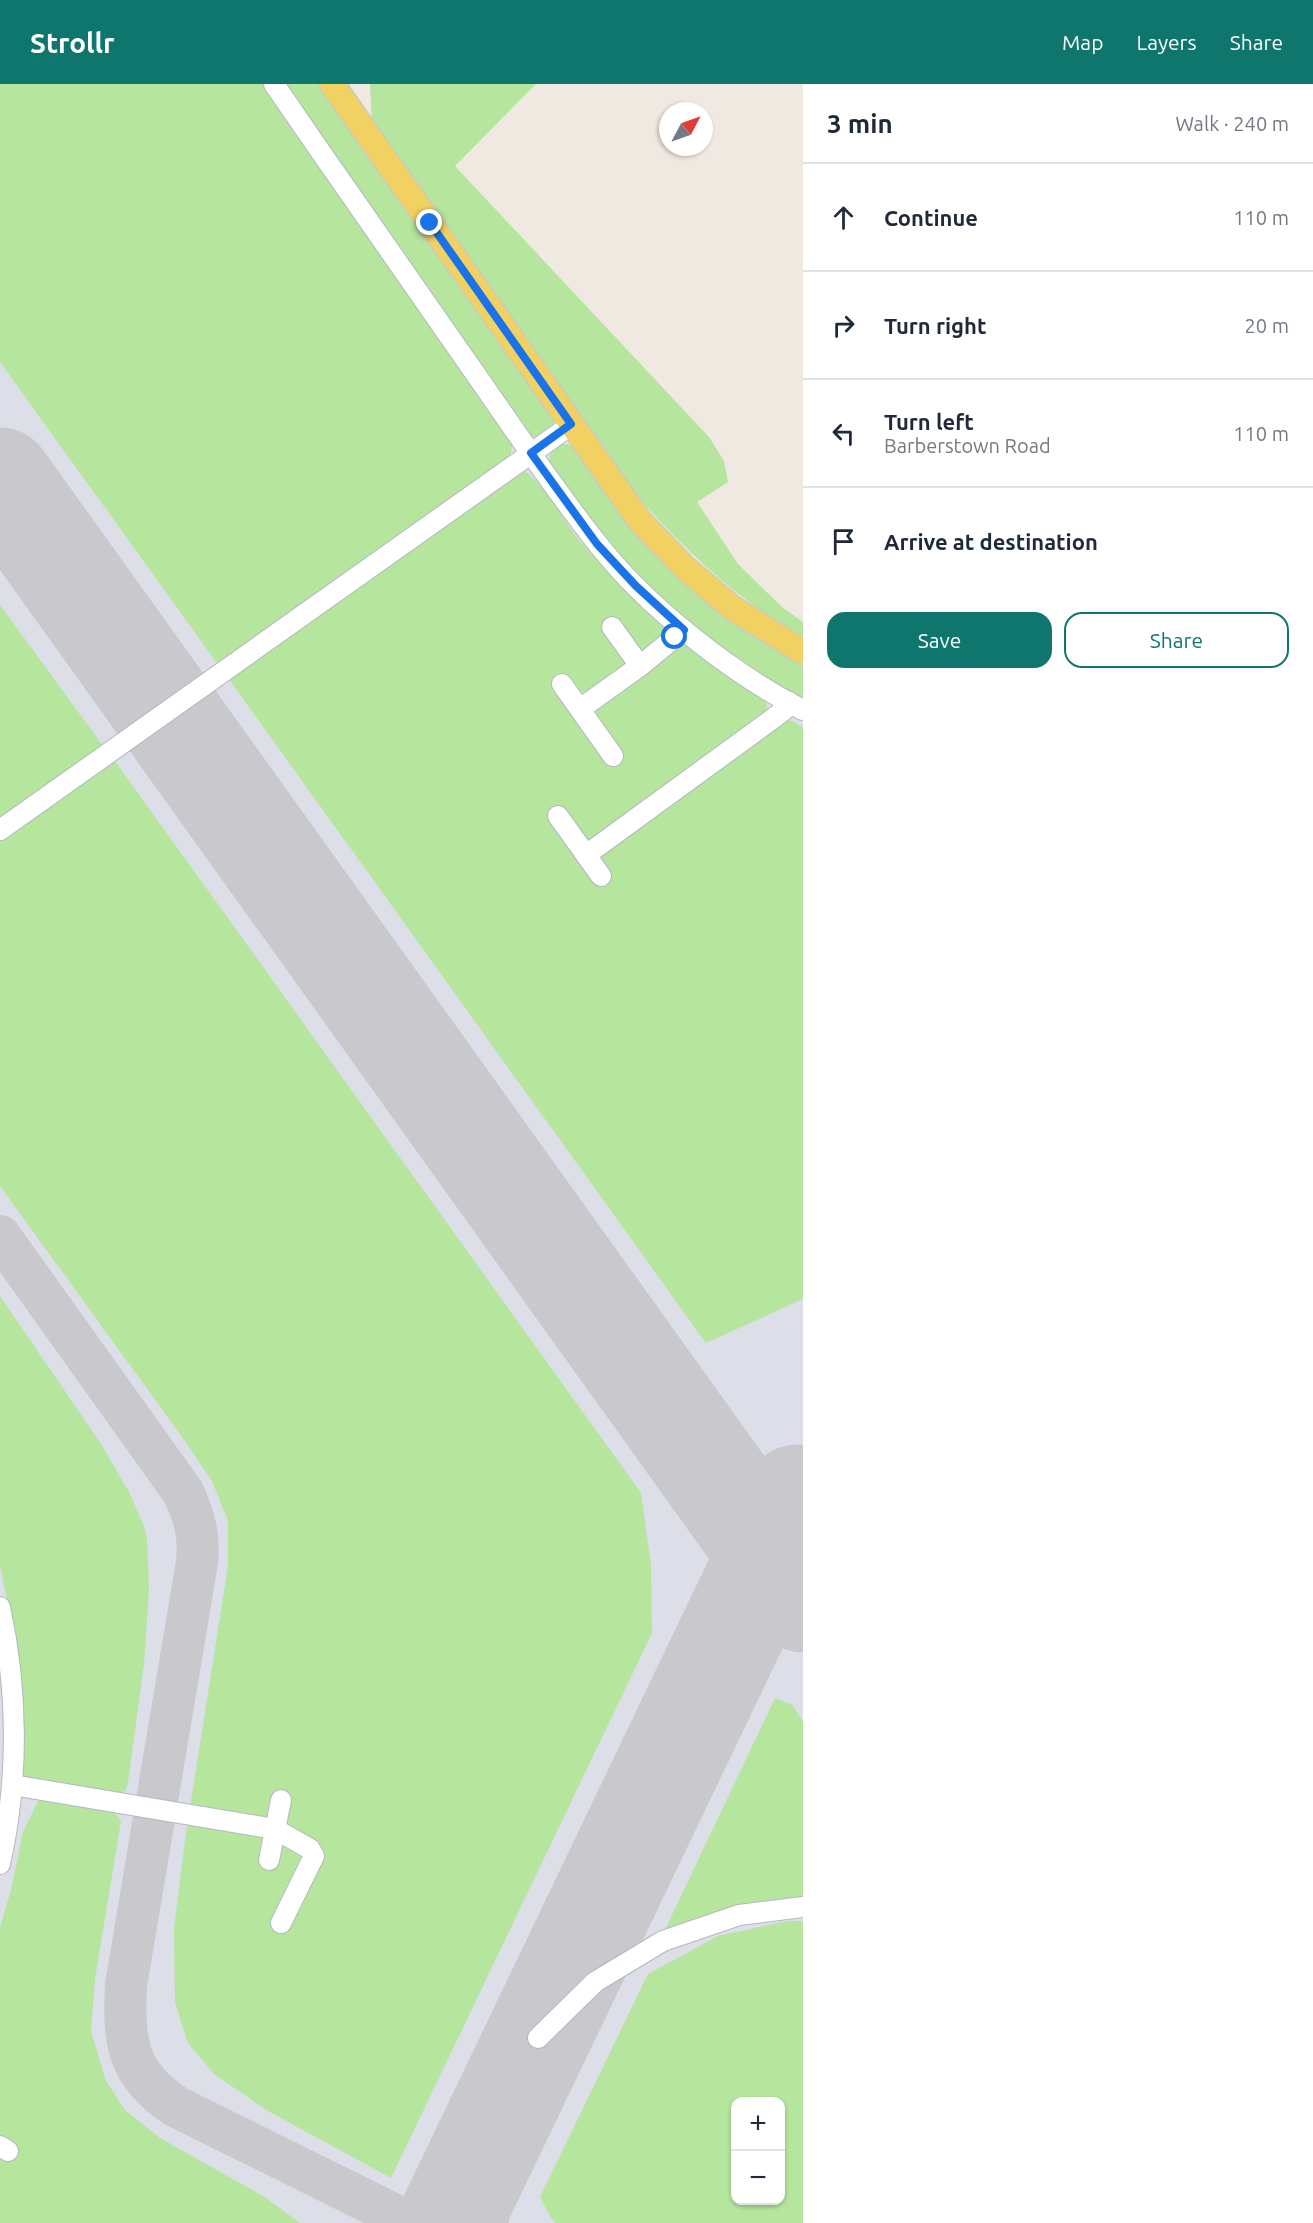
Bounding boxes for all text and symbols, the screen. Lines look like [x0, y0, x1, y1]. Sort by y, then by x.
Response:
text: Strollr [30, 27, 115, 58]
text: Map [1062, 30, 1103, 54]
text: Layers [1136, 30, 1197, 54]
text: Share [1230, 30, 1283, 54]
north arrow [659, 102, 713, 156]
text: 3 min [827, 109, 893, 138]
text: Walk · 240 m [1176, 112, 1289, 135]
icon: ahead [827, 201, 860, 234]
text: Continue [884, 205, 978, 230]
text: 110 m [1233, 206, 1289, 229]
route end [416, 209, 442, 235]
icon: right [827, 309, 860, 342]
text: Turn right [884, 313, 986, 338]
text: 20 m [1245, 314, 1289, 337]
text: Turn left [884, 409, 974, 434]
icon: left [827, 417, 860, 450]
text: 110 m [1233, 422, 1289, 445]
text: Barberstown Road [884, 434, 1051, 457]
icon: arrive [827, 525, 860, 558]
text: Arrive at destination [884, 529, 1098, 554]
button: Save [827, 612, 1052, 668]
button: Share [1064, 612, 1289, 668]
route start [661, 623, 687, 649]
map controls [731, 2097, 785, 2205]
button: + [731, 2097, 785, 2151]
button: − [731, 2151, 785, 2205]

